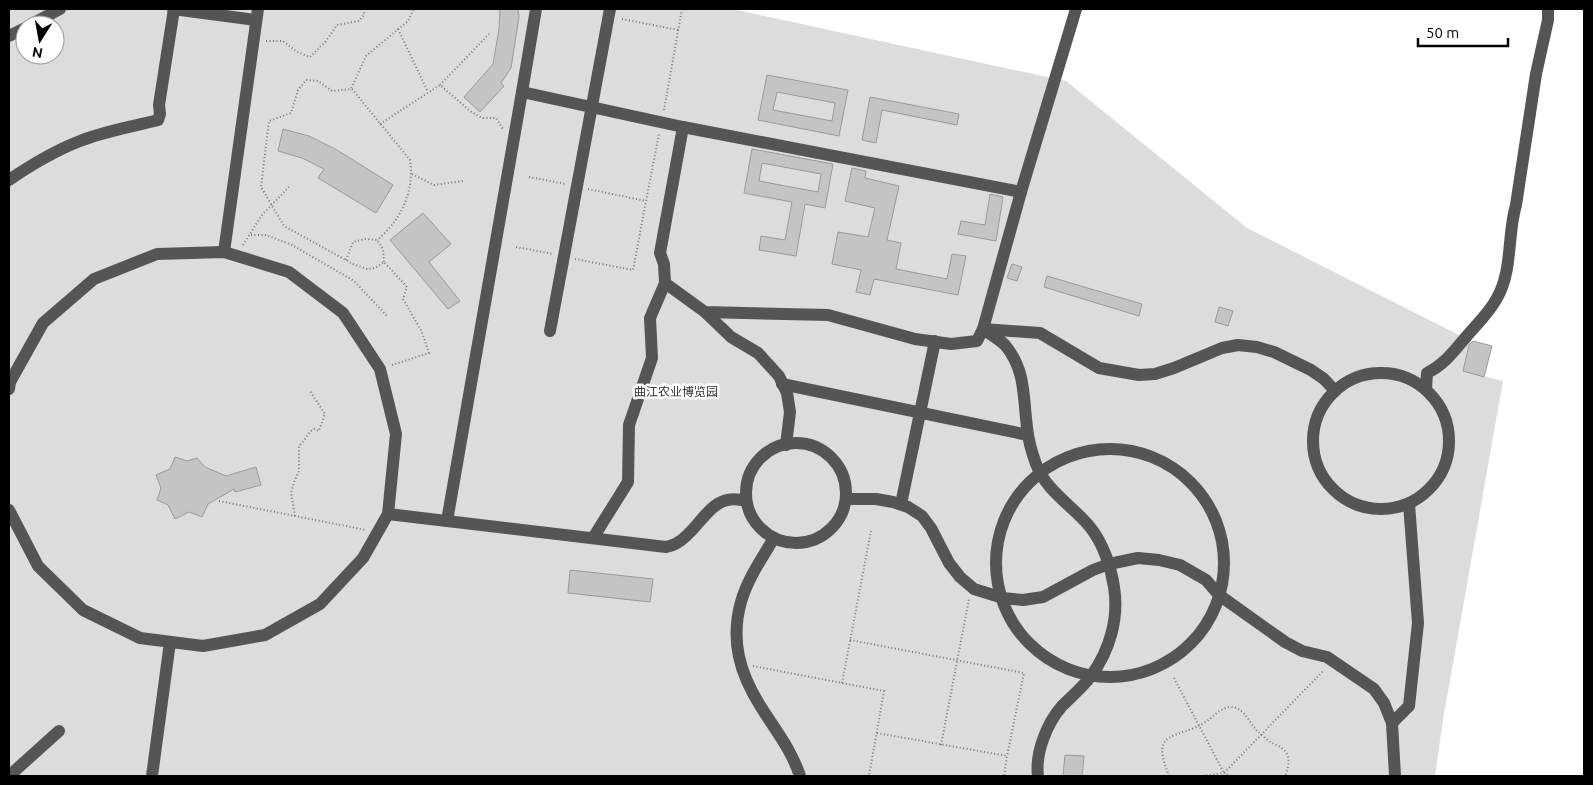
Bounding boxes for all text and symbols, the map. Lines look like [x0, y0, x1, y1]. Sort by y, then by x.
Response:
north arrow [15, 15, 65, 65]
scale bar [1418, 15, 1508, 47]
text: 50 m [1426, 24, 1459, 41]
text: N [31, 44, 44, 62]
park label: 曲江农业博览园 [634, 385, 718, 398]

